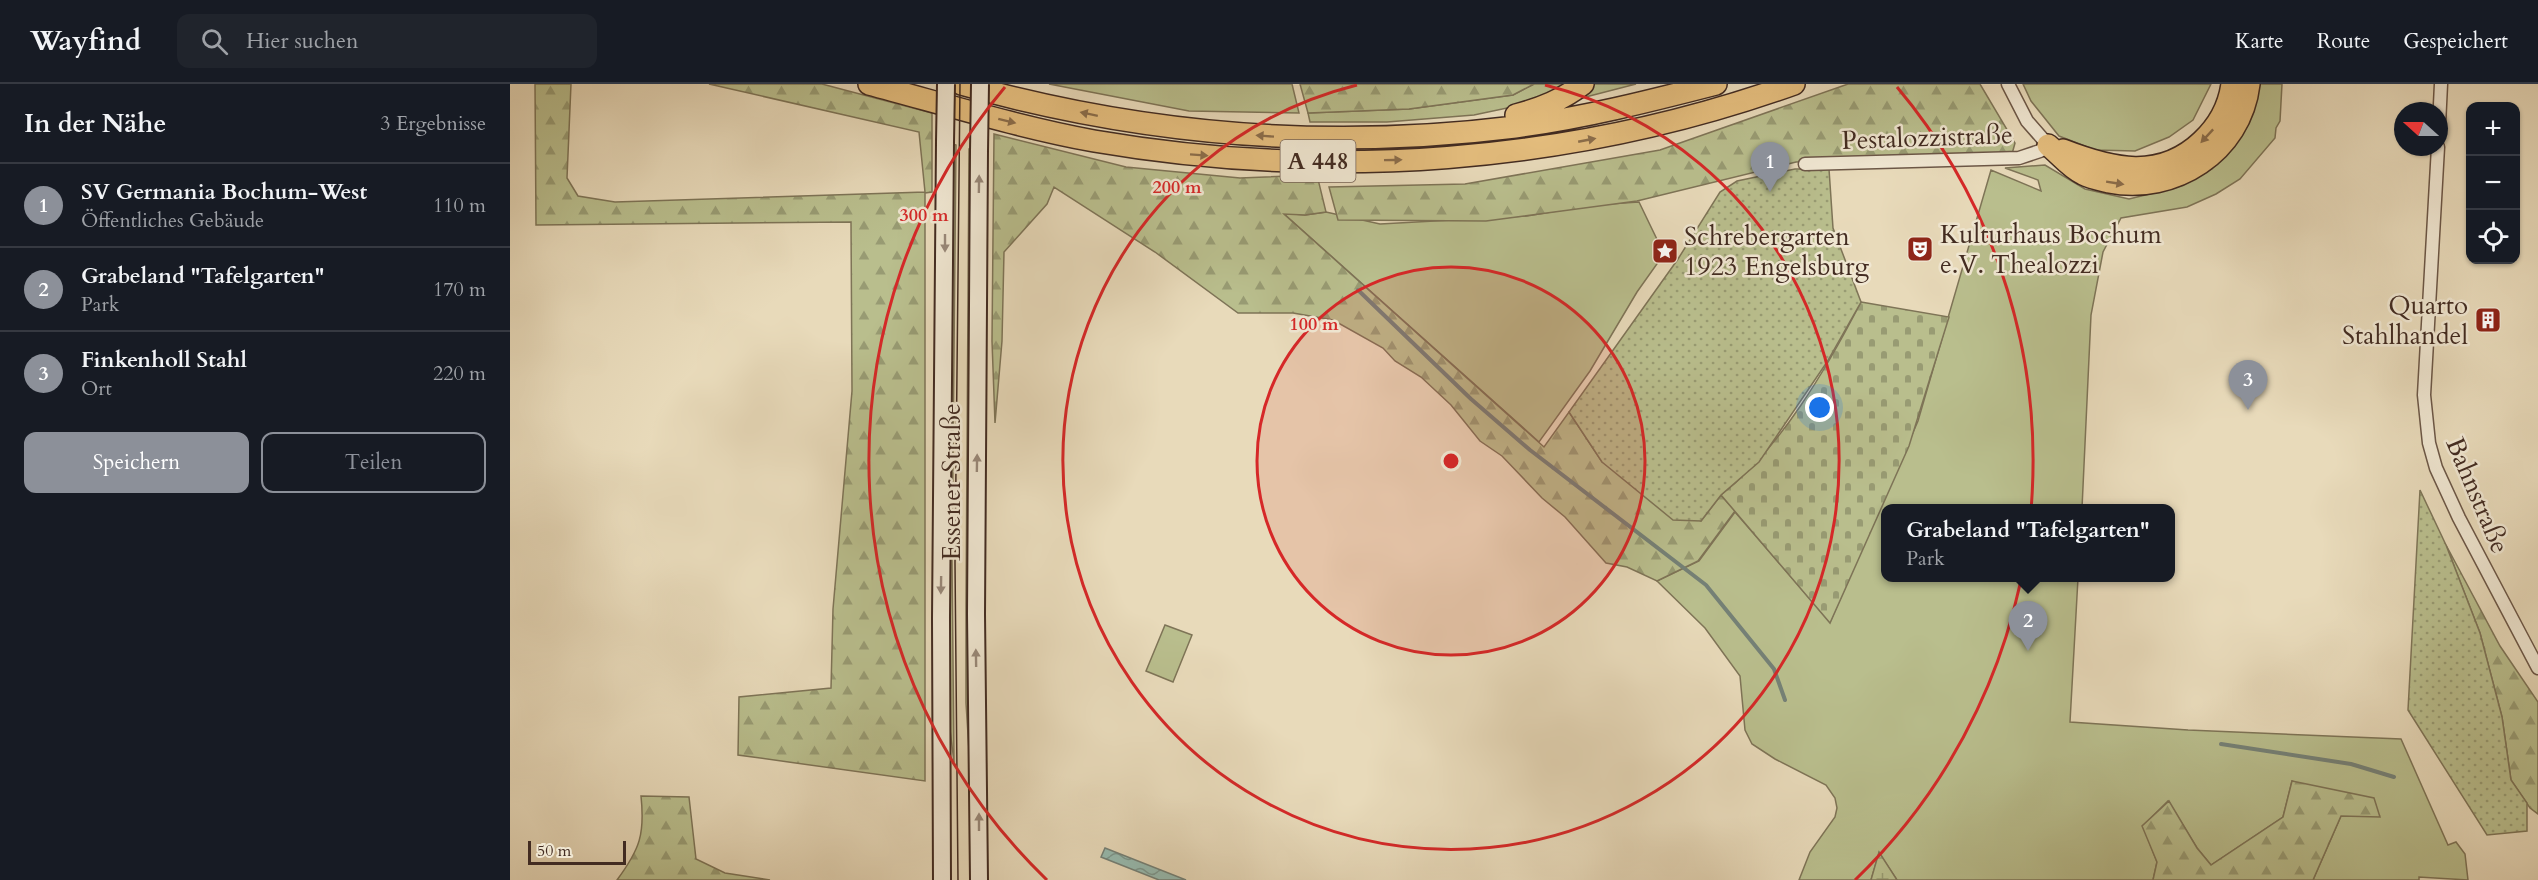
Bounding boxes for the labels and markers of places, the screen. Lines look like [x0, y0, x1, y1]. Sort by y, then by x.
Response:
pin: 1 [1750, 142, 1790, 192]
place label: Kulturhaus Bochum e.V. Thealozzi [1940, 217, 2162, 282]
place label: Schrebergarten 1923 Engelsburg [1684, 219, 1869, 284]
theatre icon: Kulturhaus Bochum e.V. Thealozzi [1905, 234, 1935, 264]
place icon: Schrebergarten 1923 Engelsburg [1650, 236, 1680, 266]
place label: Quarto Stahlhandel [2342, 288, 2468, 353]
building icon: Quarto Stahlhandel [2473, 305, 2503, 335]
pin: 3 [2228, 360, 2268, 410]
centre of rings [1441, 451, 1461, 471]
pin: 2 [2008, 602, 2048, 651]

